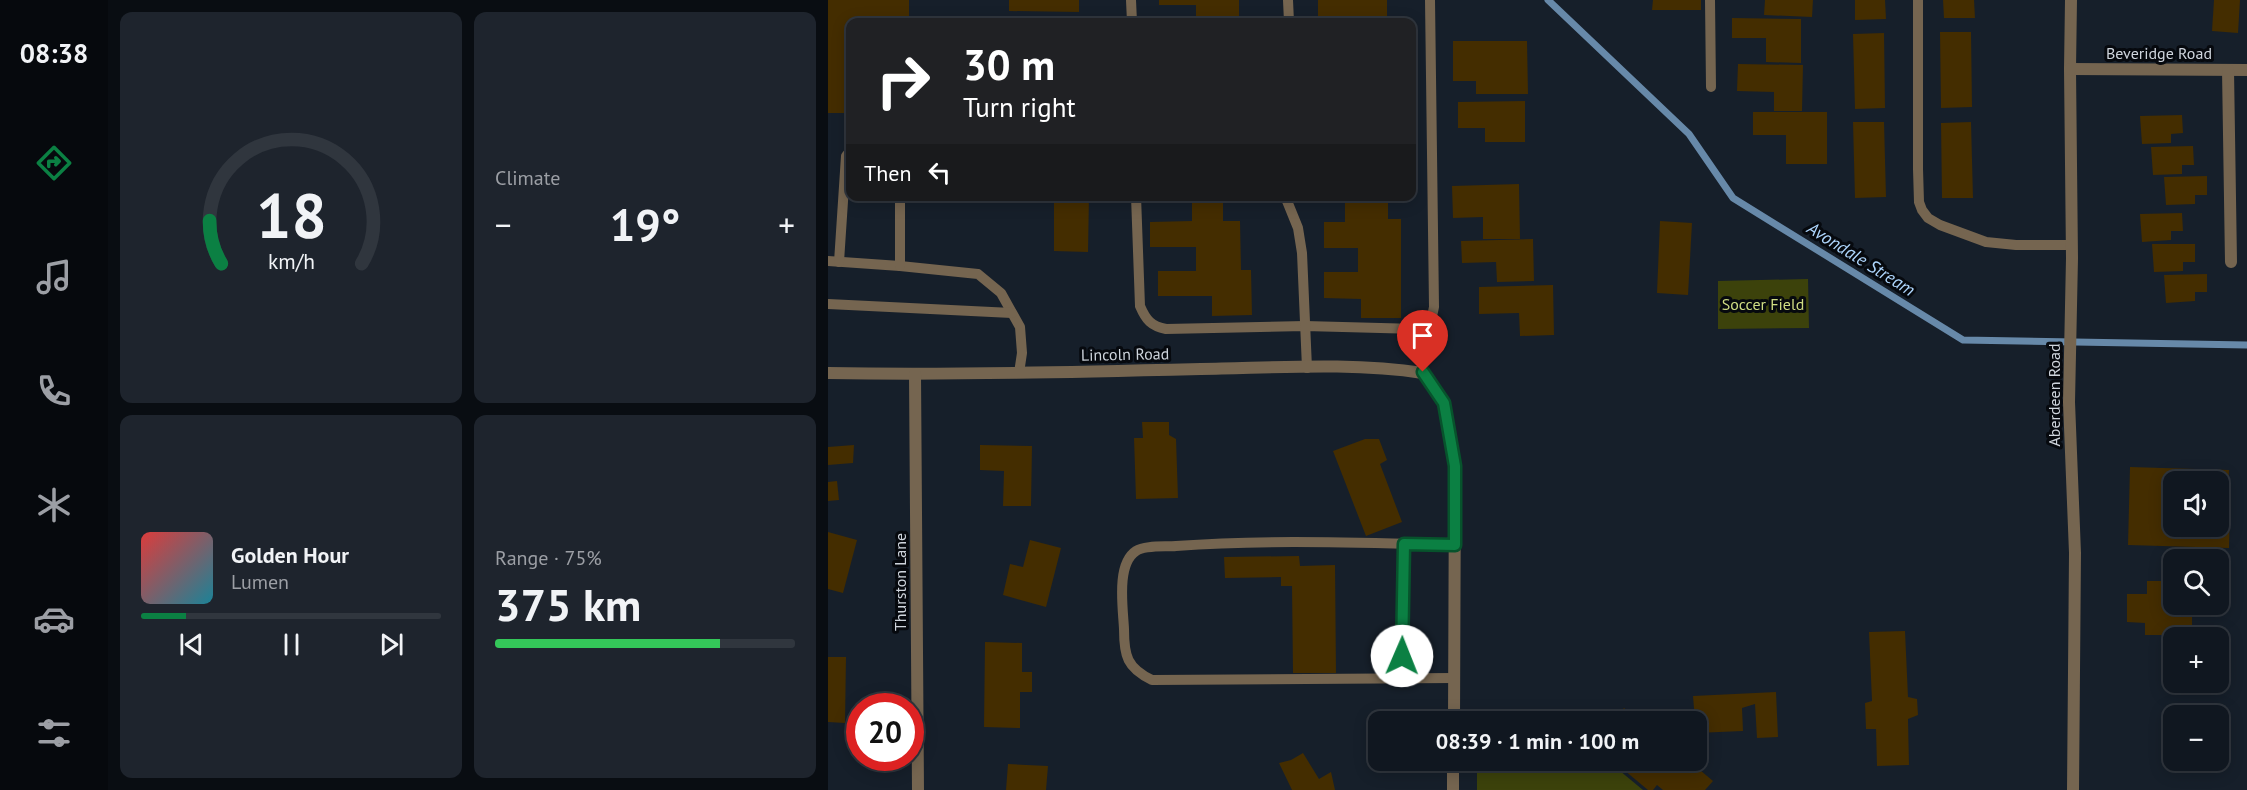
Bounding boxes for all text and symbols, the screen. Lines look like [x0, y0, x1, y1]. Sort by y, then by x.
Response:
text: 08:38 [20, 36, 88, 70]
text: 30 m [963, 37, 1055, 92]
icon: right [864, 42, 942, 120]
street label: Beveridge Road [2106, 43, 2212, 63]
text: Turn right [963, 90, 1076, 124]
icon: directions [33, 142, 75, 184]
icon: left [923, 156, 956, 189]
text: Then [864, 159, 911, 187]
text: Climate [495, 165, 561, 191]
text: 18 [256, 174, 326, 255]
text: 19° [610, 195, 680, 253]
text: − [495, 203, 512, 246]
text: + [778, 203, 795, 246]
water label: Avondale Stream [1802, 216, 1920, 301]
text: km/h [267, 248, 314, 276]
icon: music [33, 256, 75, 298]
park label: Soccer Field [1722, 294, 1804, 314]
pin [1397, 310, 1448, 372]
icon: arrive [1406, 319, 1439, 352]
street label: Lincoln Road [1081, 343, 1169, 365]
street label: Aberdeen Road [2044, 343, 2064, 447]
icon: phone [33, 370, 75, 412]
map controls [2163, 471, 2229, 771]
button: sound [2163, 471, 2229, 537]
icon: climate [33, 484, 75, 526]
street label: Thurston Lane [890, 533, 910, 631]
text: Golden Hour [231, 541, 349, 569]
text: Range · 75% [495, 545, 602, 571]
button: search [2163, 549, 2229, 615]
text: Lumen [231, 569, 289, 595]
text: 375 km [495, 575, 641, 633]
icon: car [33, 598, 75, 640]
position arrow [1370, 624, 1434, 688]
button: + [2163, 627, 2229, 693]
icon: previous [175, 628, 208, 661]
icon: pause [275, 628, 308, 661]
icon: next [375, 628, 408, 661]
speed limit sign: 20 [846, 693, 924, 771]
button: − [2163, 705, 2229, 771]
icon: filters [33, 712, 75, 754]
text: 08:39 · 1 min · 100 m [1436, 727, 1639, 755]

